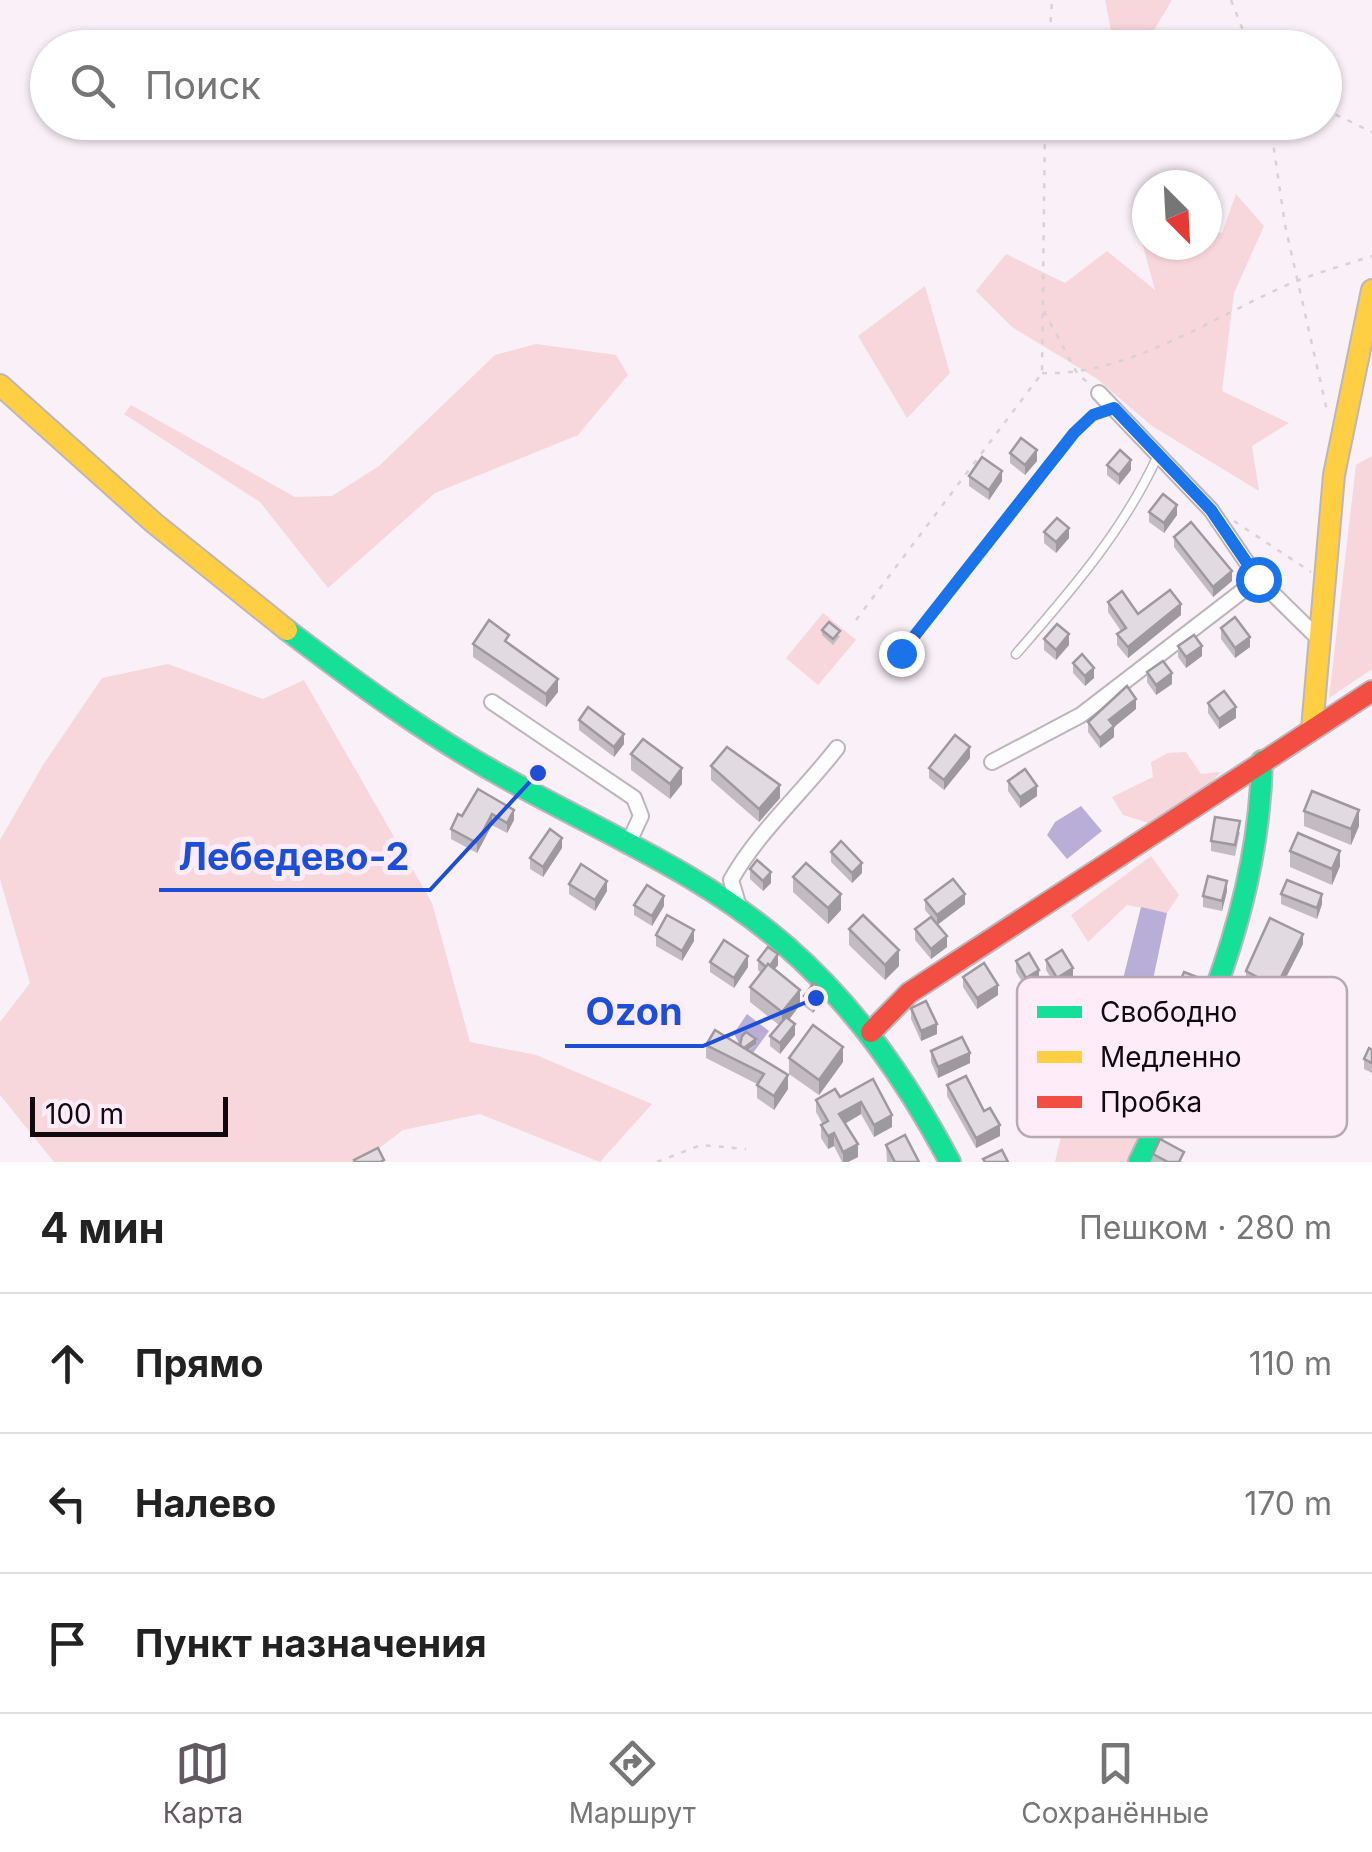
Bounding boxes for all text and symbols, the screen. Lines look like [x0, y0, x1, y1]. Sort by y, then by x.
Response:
search box [30, 30, 1342, 140]
icon: search [65, 58, 120, 113]
text: Поиск [145, 62, 261, 108]
north arrow [1132, 170, 1222, 260]
route start [1236, 557, 1282, 603]
route end [879, 631, 925, 677]
callout: Лебедево-2 [159, 822, 430, 890]
text: Лебедево-2 [178, 833, 410, 879]
legend [1017, 977, 1347, 1137]
callout: Ozon [565, 978, 703, 1046]
text: Ozon [585, 988, 683, 1034]
text: Свободно [1100, 995, 1237, 1029]
text: Медленно [1100, 1040, 1242, 1074]
text: Пробка [1100, 1085, 1202, 1119]
scale bar [30, 1092, 228, 1136]
text: 100 m [45, 1097, 124, 1131]
text: 4 мин [40, 1202, 165, 1253]
text: Пешком · 280 m [1079, 1208, 1332, 1247]
icon: ahead [40, 1336, 95, 1391]
text: Прямо [135, 1340, 263, 1386]
text: 110 m [1249, 1344, 1332, 1383]
icon: left [40, 1476, 95, 1531]
text: Налево [135, 1480, 276, 1526]
text: 170 m [1244, 1484, 1332, 1523]
icon: arrive [40, 1616, 95, 1671]
text: Пункт назначения [135, 1620, 487, 1666]
tab: Карта [163, 1736, 243, 1830]
tab: Маршрут [569, 1736, 696, 1830]
tab: Сохранённые [1021, 1736, 1209, 1830]

